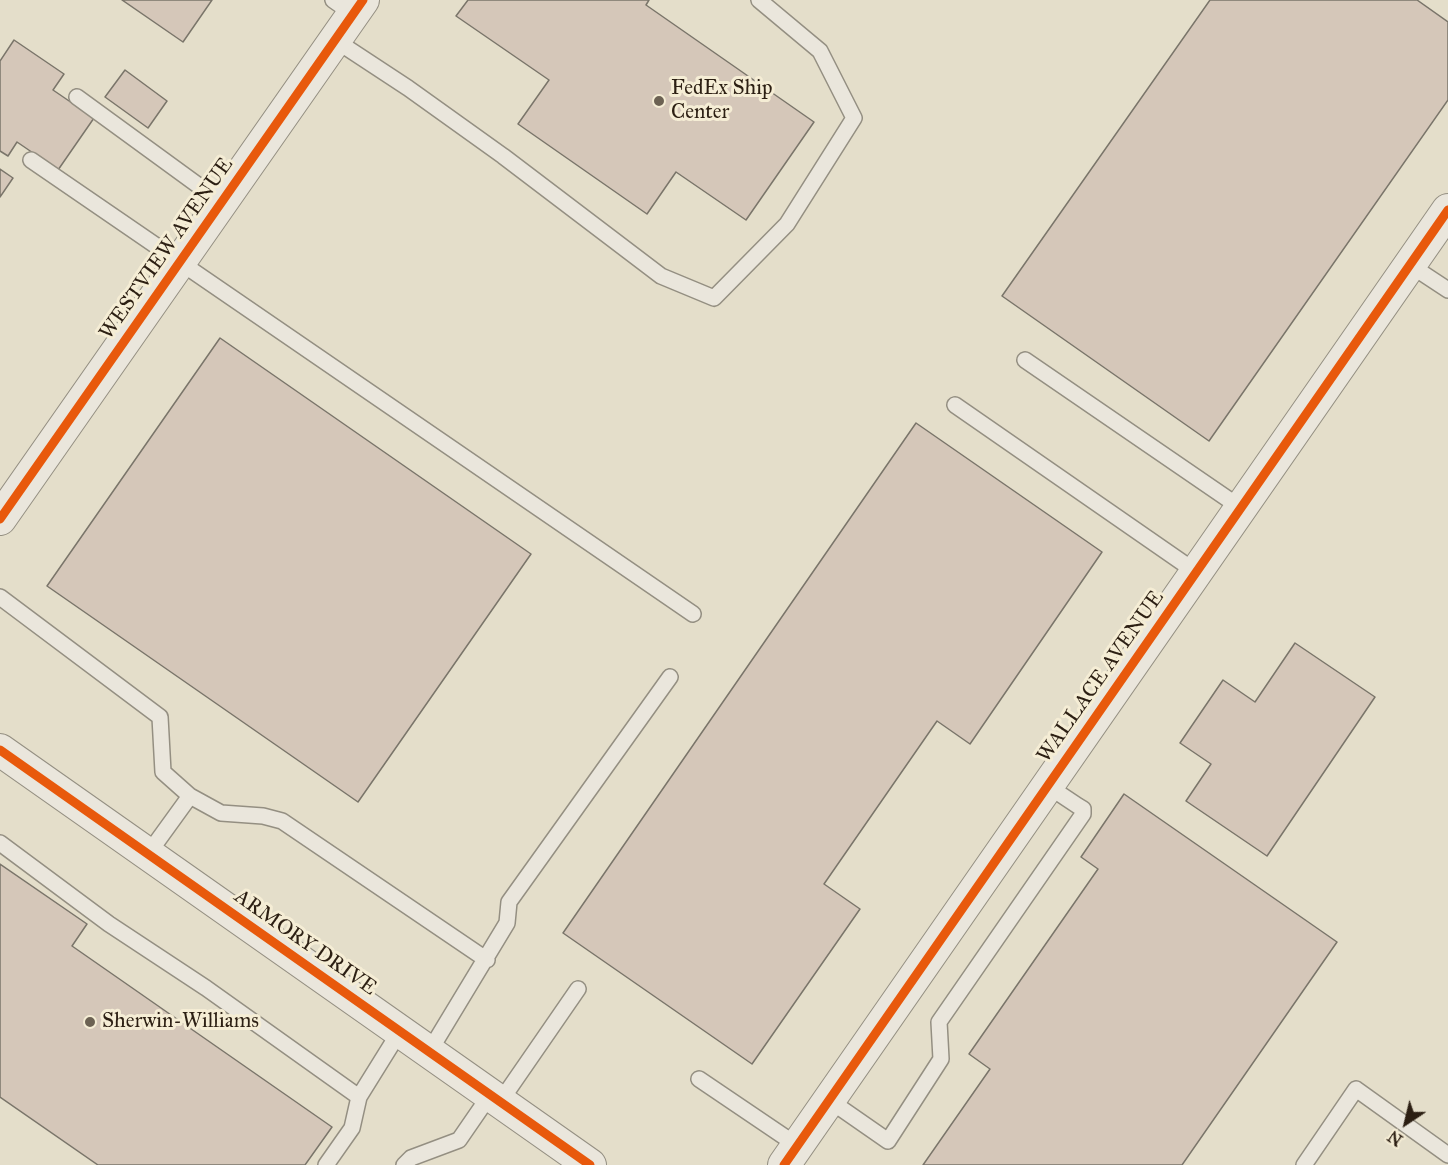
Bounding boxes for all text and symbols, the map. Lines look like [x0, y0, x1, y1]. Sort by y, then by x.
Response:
place label: FedEx Ship Center [671, 76, 772, 126]
marker: FedEx Ship Center [652, 94, 666, 108]
street label: WESTVIEW AVENUE [95, 153, 239, 345]
street label: WALLACE AVENUE [1032, 586, 1170, 768]
street label: ARMORY DRIVE [229, 884, 381, 1002]
place label: Sherwin-Williams [102, 1009, 259, 1035]
marker: Sherwin-Williams [83, 1015, 97, 1029]
north arrow [1376, 1093, 1436, 1153]
text: N [1384, 1126, 1406, 1150]

